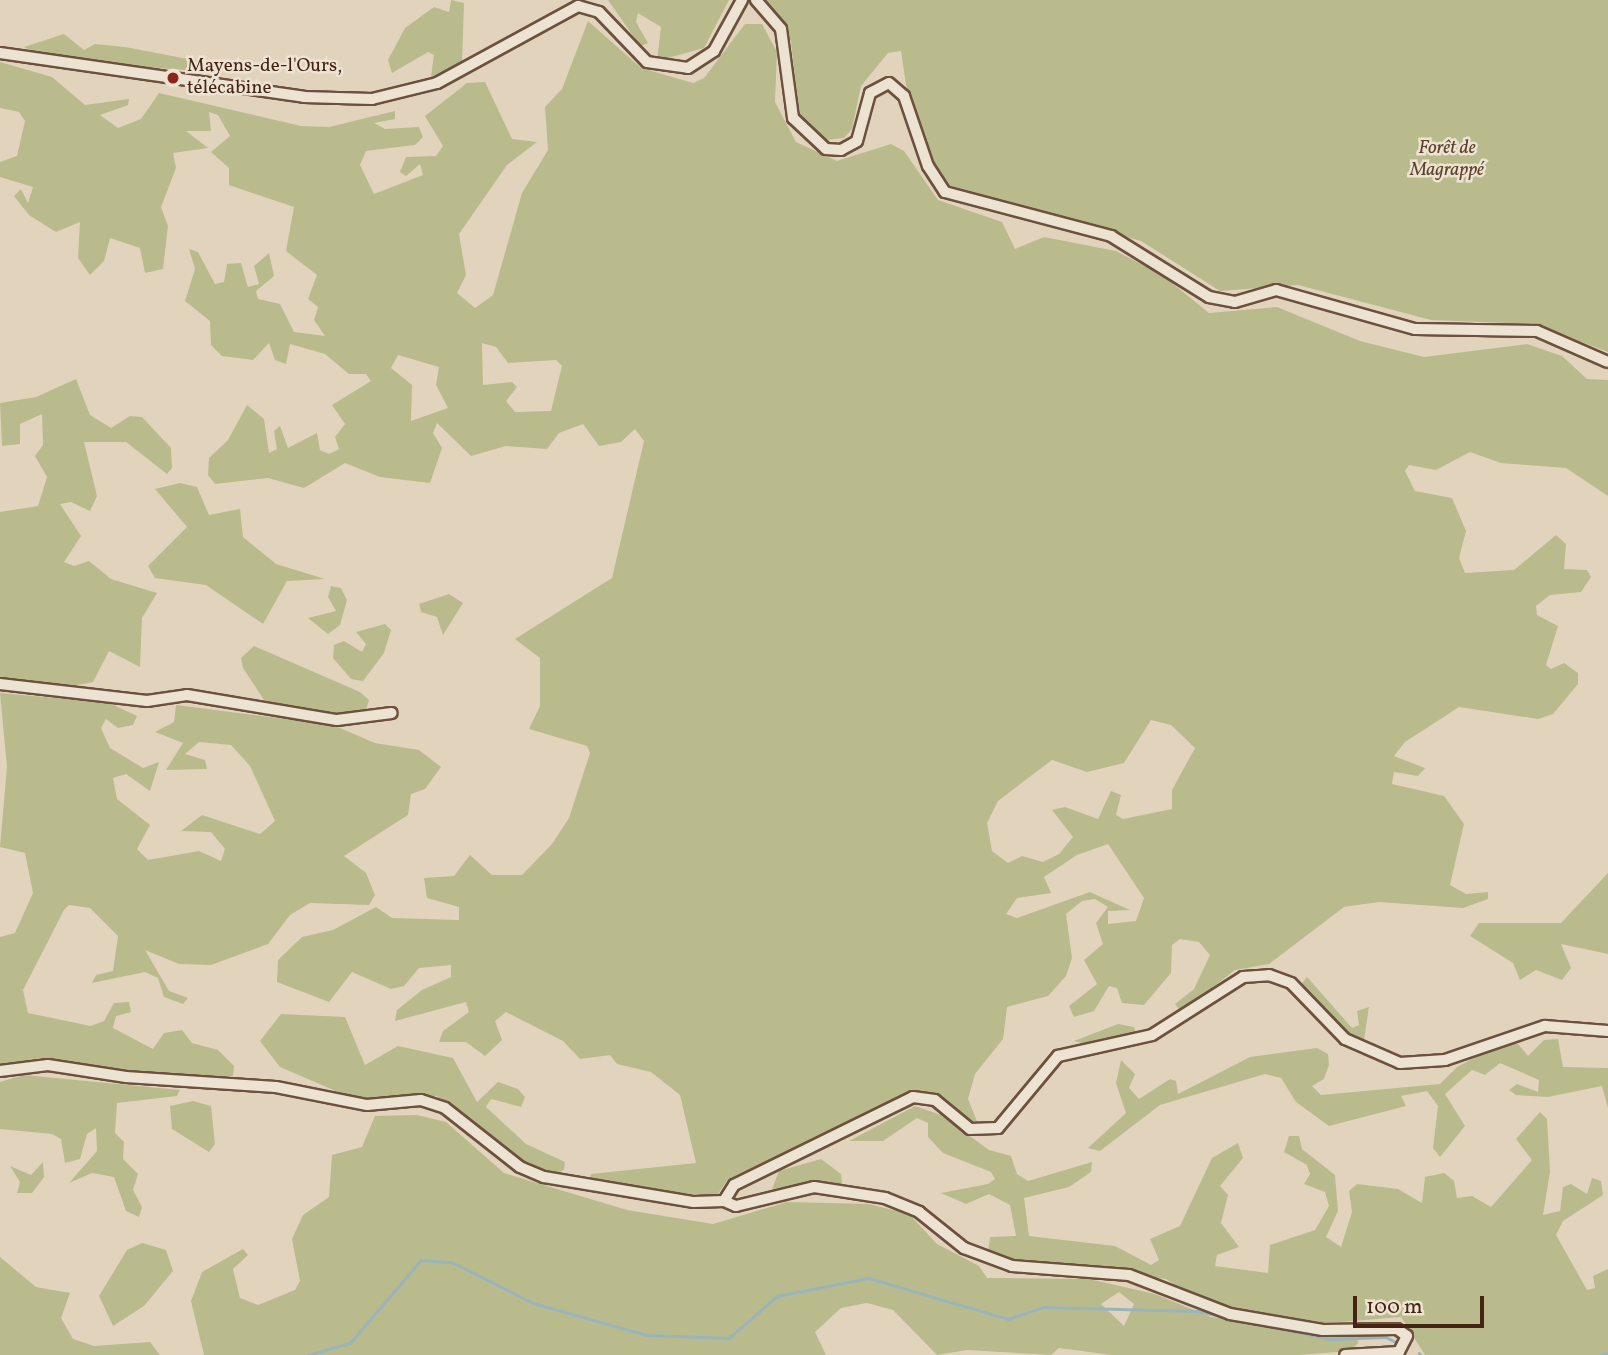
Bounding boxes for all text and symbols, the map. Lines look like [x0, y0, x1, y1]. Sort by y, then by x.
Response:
place label: Mayens-de-l'Ours, télécabine [187, 56, 342, 100]
marker: Mayens-de-l'Ours, télécabine [165, 70, 181, 86]
park label: Forêt de Magrappé [1410, 138, 1484, 182]
scale bar [1356, 1282, 1487, 1326]
text: 100 m [1366, 1293, 1423, 1322]

